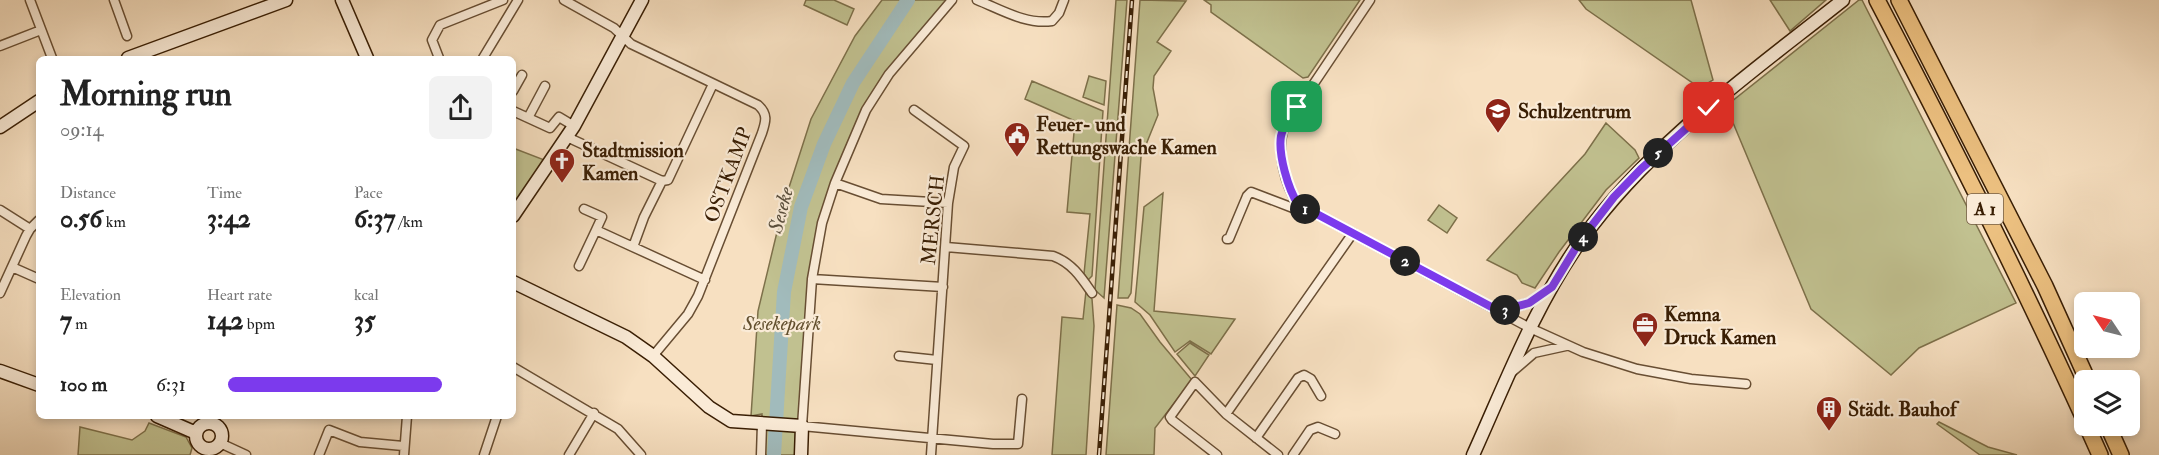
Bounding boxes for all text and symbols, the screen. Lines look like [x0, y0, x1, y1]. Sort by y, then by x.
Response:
text: Morning run [60, 74, 232, 115]
button: share [429, 76, 492, 139]
pin [1271, 81, 1322, 132]
pin [1683, 82, 1734, 133]
icon: arrive [1280, 90, 1313, 123]
icon: check [1692, 91, 1725, 124]
school or university icon: Schulzentrum [1483, 96, 1513, 134]
place label: Schulzentrum [1518, 99, 1632, 124]
place label: Feuer- und Rettungswache Kamen [1036, 112, 1217, 161]
text: 09:14 [60, 117, 103, 142]
public building icon: Feuer- und Rettungswache Kamen [1002, 120, 1032, 158]
street label: OSTKAMP [698, 124, 758, 226]
place label: Stadtmission Kamen [582, 138, 684, 186]
pin: 5 [1643, 138, 1673, 168]
text: 5 [1654, 143, 1662, 163]
church icon: Stadtmission Kamen [547, 146, 577, 184]
street label: MERSCH [916, 174, 950, 266]
text: Distance [60, 183, 116, 203]
text: Time [207, 183, 242, 203]
text: Pace [354, 183, 383, 203]
water label: Seseke [762, 183, 800, 237]
pin: 1 [1290, 194, 1320, 224]
road number: A 1 [1967, 194, 2003, 224]
text: 1 [1302, 199, 1308, 219]
text: 0.56 [60, 203, 102, 235]
text: 3:42 [207, 203, 251, 235]
text: 6:37 [354, 203, 395, 235]
text: km [102, 212, 126, 232]
text: /km [395, 212, 423, 232]
pin: 4 [1568, 222, 1598, 252]
text: 4 [1579, 227, 1587, 247]
pin: 2 [1390, 246, 1420, 276]
text: 2 [1401, 251, 1409, 271]
text: Elevation [60, 285, 121, 305]
text: Heart rate [207, 285, 272, 305]
text: kcal [354, 285, 379, 305]
north arrow [2074, 292, 2140, 358]
map controls [2074, 292, 2140, 436]
pin: 3 [1490, 295, 1520, 325]
text: 3 [1502, 300, 1508, 320]
place label: Kemna Druck Kamen [1664, 302, 1777, 350]
text: 7 [60, 305, 72, 337]
text: 142 [207, 305, 243, 337]
text: 35 [354, 305, 375, 337]
office icon: Kemna Druck Kamen [1630, 310, 1660, 348]
park label: Sesekepark [742, 311, 821, 336]
text: m [72, 314, 88, 334]
text: bpm [243, 314, 275, 334]
button: layers [2074, 370, 2140, 436]
text: 100 m [60, 372, 107, 397]
text: 6:31 [156, 372, 186, 397]
building icon: Städt. Bauhof [1814, 394, 1844, 432]
place label: Städt. Bauhof [1848, 397, 1960, 422]

